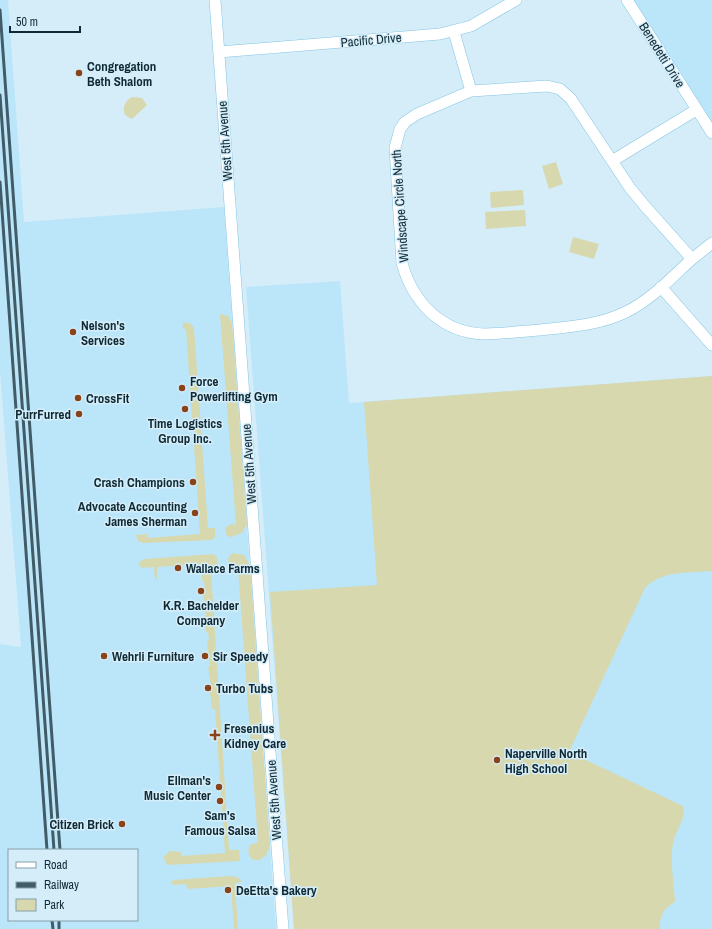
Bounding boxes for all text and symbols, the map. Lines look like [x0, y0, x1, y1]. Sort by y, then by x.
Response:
scale bar [10, 8, 80, 34]
text: 50 m [16, 14, 38, 30]
street label: Benedetti Drive [635, 19, 689, 91]
street label: Pacific Drive [340, 29, 402, 51]
place label: Congregation Beth Shalom [87, 58, 156, 90]
marker: Congregation Beth Shalom [74, 68, 84, 78]
street label: West 5th Avenue [214, 100, 236, 182]
street label: Windscape Circle North [388, 149, 412, 263]
place label: Nelson's Services [81, 317, 125, 349]
marker: Nelson's Services [68, 327, 78, 337]
place label: Force Powerlifting Gym [190, 373, 278, 405]
marker: Force Powerlifting Gym [177, 383, 187, 393]
place label: CrossFit [86, 390, 130, 407]
marker: CrossFit [73, 393, 83, 403]
marker: Time Logistics Group Inc. [180, 404, 190, 414]
place label: PurrFurred [15, 406, 71, 423]
marker: PurrFurred [74, 409, 84, 419]
place label: Time Logistics Group Inc. [148, 415, 222, 447]
street label: West 5th Avenue [238, 423, 260, 505]
place label: Crash Champions [94, 474, 185, 491]
marker: Crash Champions [188, 477, 198, 487]
place label: Advocate Accounting James Sherman [78, 498, 187, 530]
marker: Advocate Accounting James Sherman [190, 508, 200, 518]
place label: Wallace Farms [186, 560, 260, 577]
marker: Wallace Farms [173, 563, 183, 573]
marker: K.R. Bachelder Company [196, 586, 206, 596]
place label: K.R. Bachelder Company [163, 597, 240, 629]
place label: Wehrli Furniture [112, 648, 194, 665]
place label: Sir Speedy [213, 648, 268, 665]
marker: Wehrli Furniture [99, 651, 109, 661]
marker: Sir Speedy [200, 651, 210, 661]
place label: Turbo Tubs [216, 680, 273, 697]
marker: Turbo Tubs [203, 683, 213, 693]
place label: Fresenius Kidney Care [224, 720, 286, 752]
marker: Fresenius Kidney Care [209, 729, 221, 741]
place label: Naperville North High School [505, 745, 587, 777]
marker: Naperville North High School [492, 755, 502, 765]
street label: West 5th Avenue [263, 759, 285, 841]
place label: Ellman's Music Center [144, 772, 212, 804]
marker: Ellman's Music Center [214, 782, 224, 792]
marker: Sam's Famous Salsa [215, 796, 225, 806]
place label: Sam's Famous Salsa [184, 807, 256, 839]
place label: Citizen Brick [49, 816, 114, 833]
marker: Citizen Brick [117, 819, 127, 829]
legend [8, 849, 138, 921]
text: Road [44, 857, 68, 873]
text: Railway [44, 877, 79, 893]
place label: DeEtta's Bakery [236, 882, 317, 899]
marker: DeEtta's Bakery [223, 885, 233, 895]
text: Park [44, 897, 64, 913]

